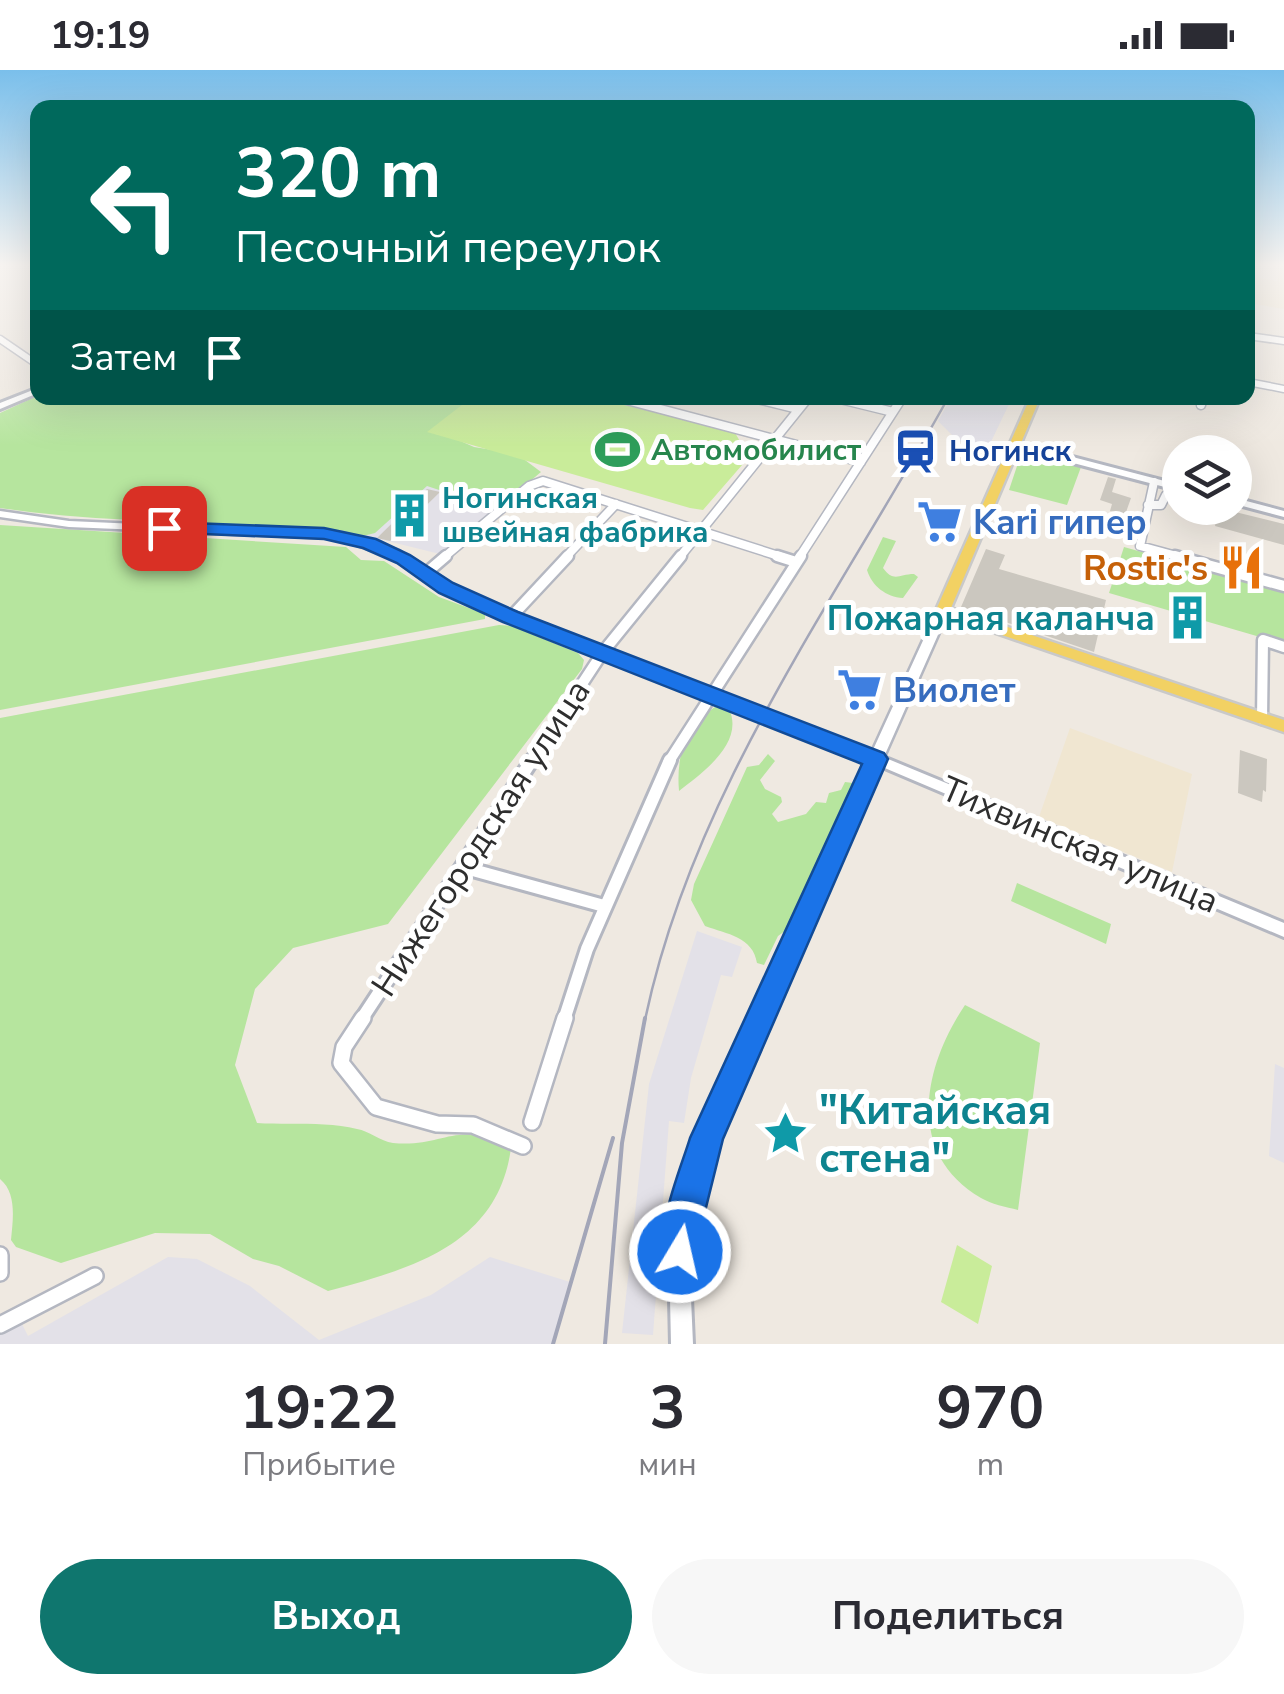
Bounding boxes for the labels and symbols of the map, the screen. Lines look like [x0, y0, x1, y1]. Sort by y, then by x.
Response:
sports icon: Автомобилист [594, 426, 642, 474]
station icon: Ногинск [892, 427, 940, 475]
place label: Автомобилист [651, 430, 862, 471]
place label: Ногинск [949, 431, 1072, 472]
place label: Ногинская швейная фабрика [442, 478, 709, 553]
pin [122, 486, 207, 571]
building icon: Ногинская швейная фабрика [385, 491, 433, 539]
supermarket icon: Kari гипер [916, 498, 964, 546]
place label: Kari гипер [973, 499, 1147, 546]
restaurant icon: Rostic's [1217, 544, 1265, 592]
place label: Rostic's [1083, 545, 1208, 592]
building icon: Пожарная каланча [1164, 594, 1212, 642]
place label: Пожарная каланча [827, 595, 1155, 642]
supermarket icon: Виолет [836, 666, 884, 714]
place label: Виолет [893, 667, 1016, 714]
street label: Нижегородская улица [361, 670, 601, 1006]
street label: Тихвинская улица [934, 765, 1226, 925]
place label: "Китайская стена" [819, 1082, 1051, 1187]
place icon: "Китайская стена" [762, 1110, 810, 1158]
position arrow [628, 1200, 732, 1304]

